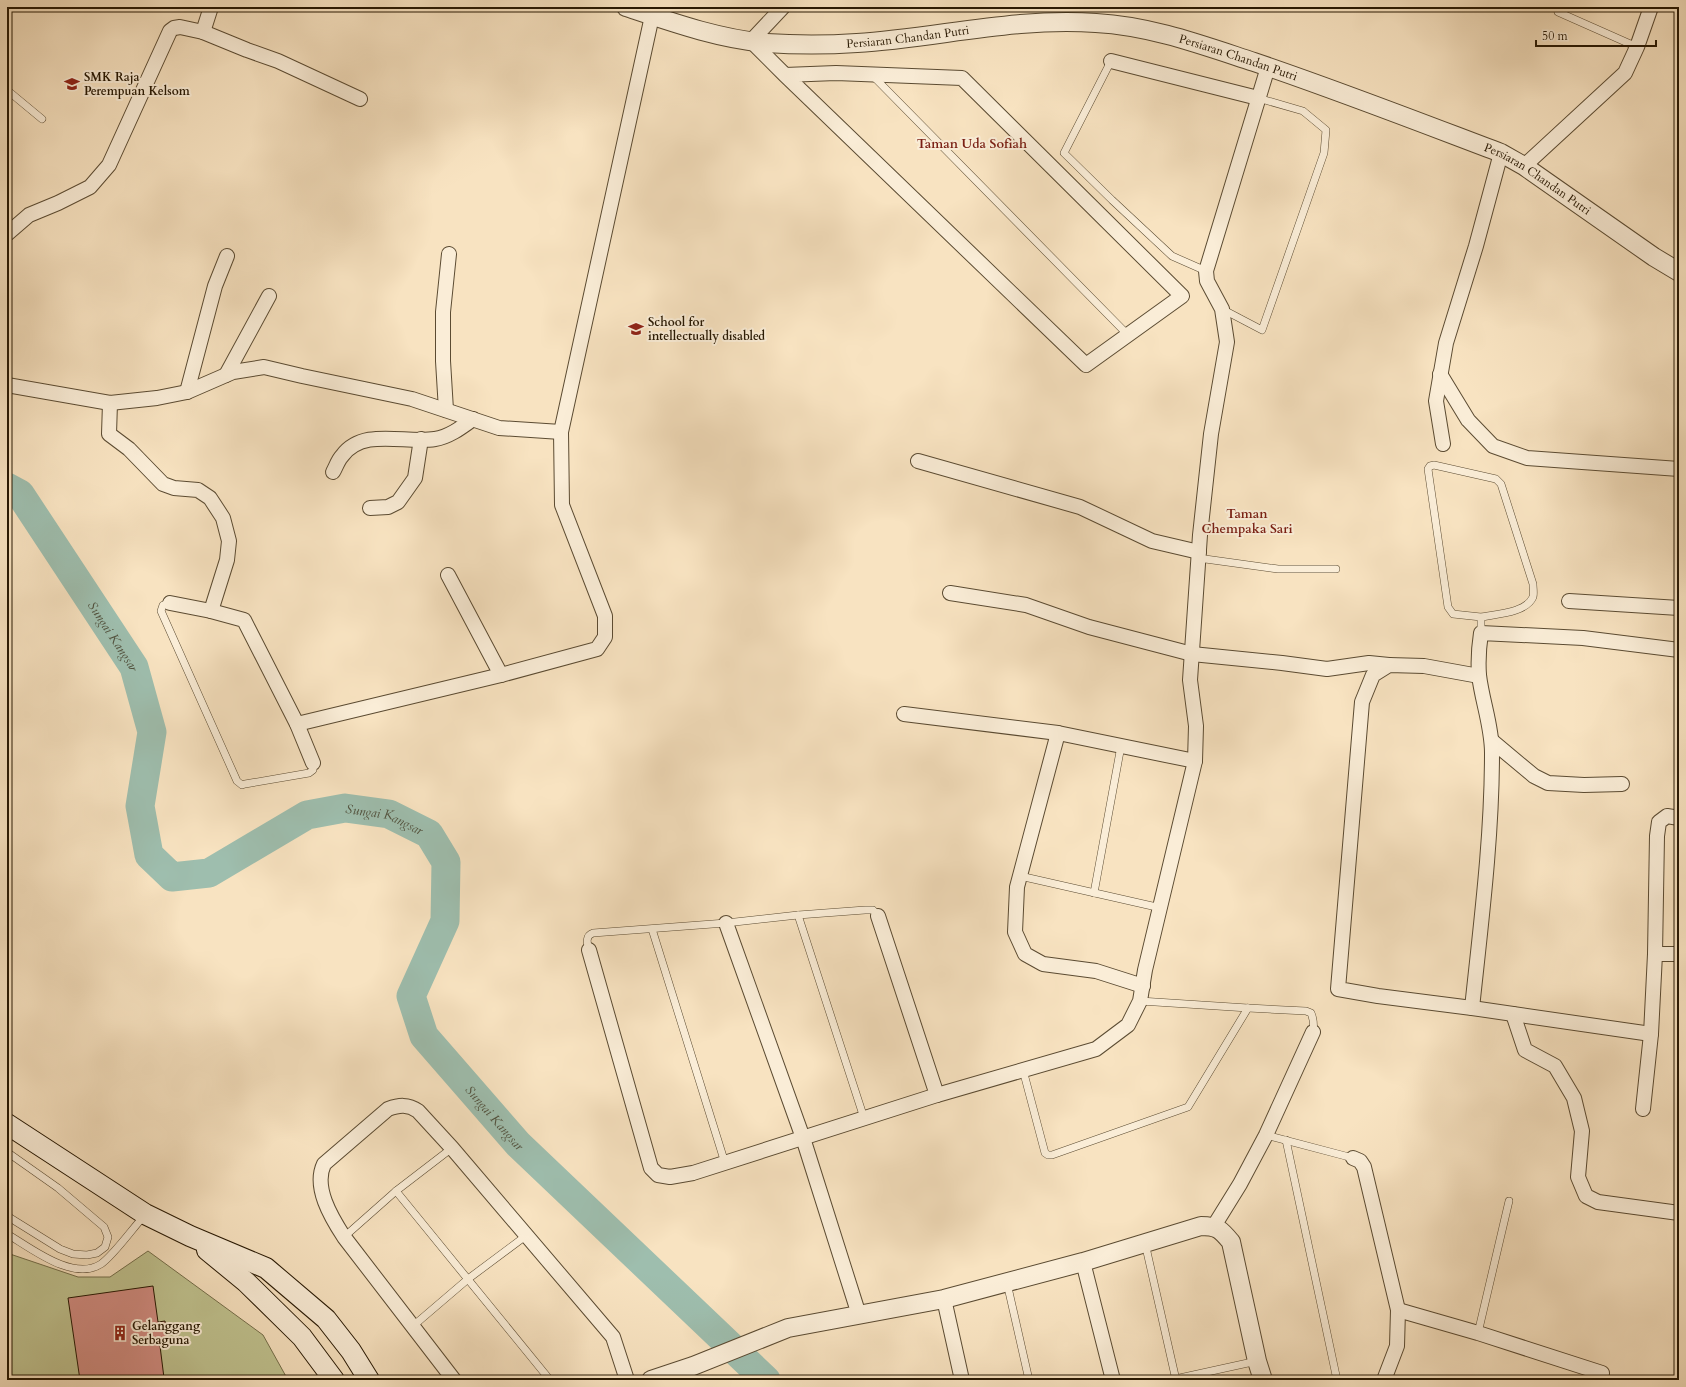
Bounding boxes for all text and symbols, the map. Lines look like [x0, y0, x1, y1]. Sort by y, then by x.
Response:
street label: Persiaran Chandan Putri [846, 22, 971, 52]
scale bar [1536, 22, 1656, 48]
text: 50 m [1542, 28, 1569, 44]
street label: Persiaran Chandan Putri [1177, 30, 1300, 85]
place label: SMK Raja Perempuan Kelsom [84, 69, 191, 99]
school or university icon: SMK Raja Perempuan Kelsom [63, 75, 81, 93]
district label: Taman Uda Sofiah [917, 135, 1027, 153]
street label: Persiaran Chandan Putri [1482, 139, 1595, 219]
place label: School for intellectually disabled [648, 314, 765, 344]
school or university icon: School for intellectually disabled [627, 320, 645, 338]
district label: Taman Chempaka Sari [1201, 505, 1293, 538]
water label: Sungai Kangsar [83, 598, 143, 674]
water label: Sungai Kangsar [344, 800, 427, 840]
water label: Sungai Kangsar [461, 1082, 528, 1155]
place label: Gelanggang Serbaguna [132, 1318, 201, 1348]
building icon: Gelanggang Serbaguna [111, 1324, 129, 1342]

